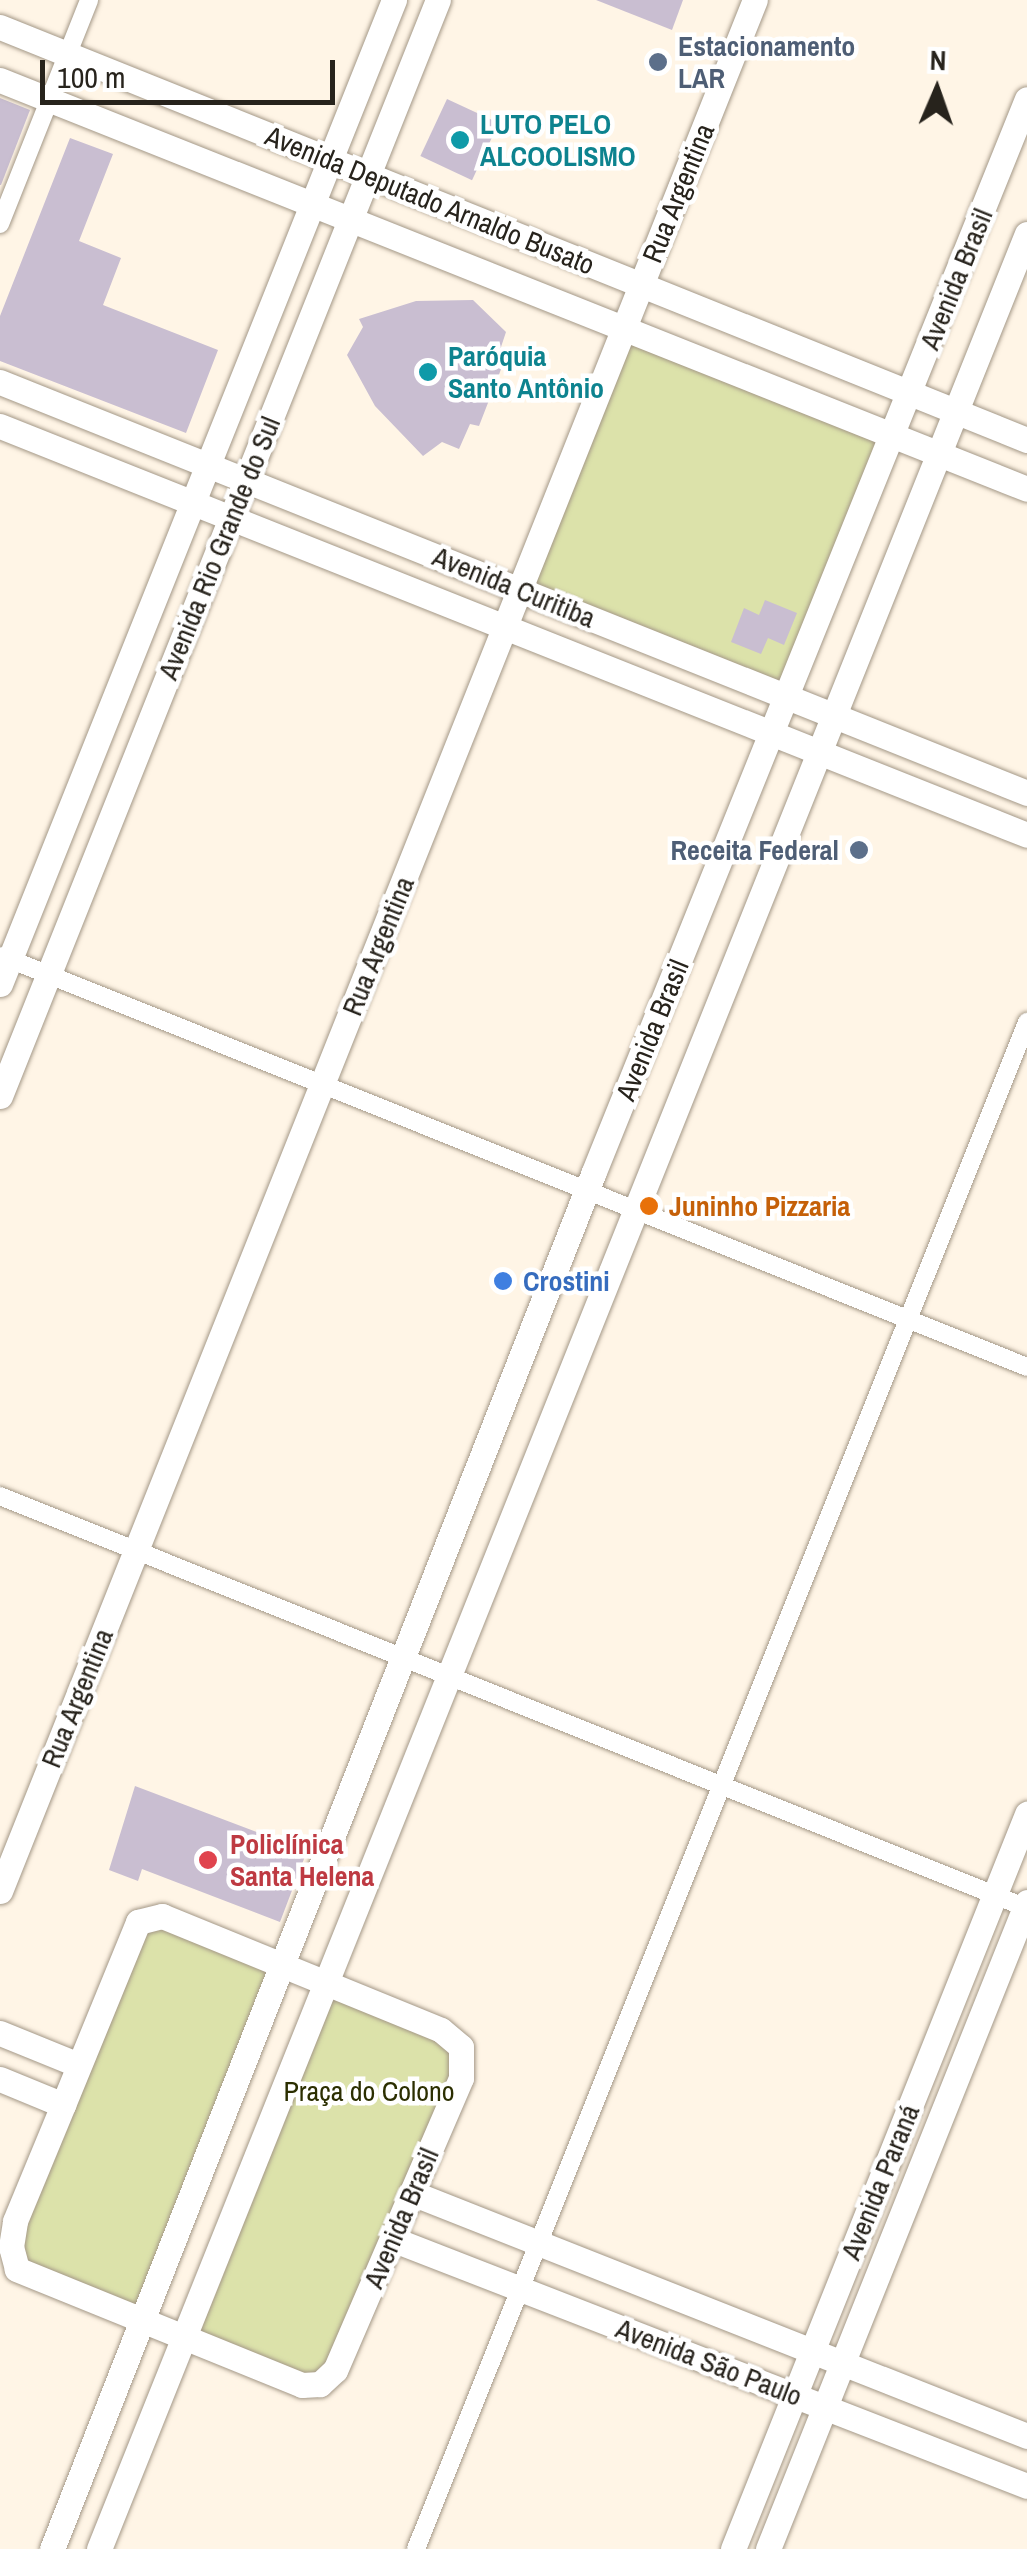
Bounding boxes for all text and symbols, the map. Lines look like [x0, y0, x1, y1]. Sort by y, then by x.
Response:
place label: Estacionamento LAR [678, 29, 855, 95]
scale bar [45, 40, 340, 102]
north arrow [887, 40, 987, 140]
text: N [929, 41, 947, 79]
marker: Estacionamento LAR [647, 51, 669, 73]
text: 100 m [57, 57, 125, 97]
place label: LUTO PELO ALCOOLISMO [480, 107, 636, 173]
street label: Avenida Deputado Arnaldo Busato [260, 118, 600, 282]
street label: Rua Argentina [635, 118, 721, 268]
marker: LUTO PELO ALCOOLISMO [449, 129, 471, 151]
street label: Avenida Brasil [913, 204, 999, 354]
place label: Paróquia Santo Antônio [448, 339, 605, 405]
marker: Paróquia Santo Antônio [417, 361, 439, 383]
street label: Avenida Rio Grande do Sul [151, 412, 287, 684]
street label: Avenida Curitiba [428, 539, 600, 635]
place label: Receita Federal [670, 833, 839, 867]
marker: Receita Federal [848, 839, 870, 861]
street label: Rua Argentina [335, 871, 421, 1021]
street label: Avenida Brasil [609, 955, 695, 1105]
place label: Juninho Pizzaria [669, 1189, 850, 1223]
marker: Juninho Pizzaria [638, 1195, 660, 1217]
place label: Crostini [523, 1264, 610, 1298]
marker: Crostini [492, 1270, 514, 1292]
street label: Rua Argentina [34, 1623, 120, 1773]
place label: Policlínica Santa Helena [230, 1827, 374, 1893]
marker: Policlínica Santa Helena [195, 1847, 221, 1873]
park label: Praça do Colono [283, 2074, 455, 2108]
street label: Avenida Paraná [834, 2100, 926, 2264]
street label: Avenida Brasil [356, 2143, 446, 2293]
street label: Avenida São Paulo [611, 2311, 807, 2413]

